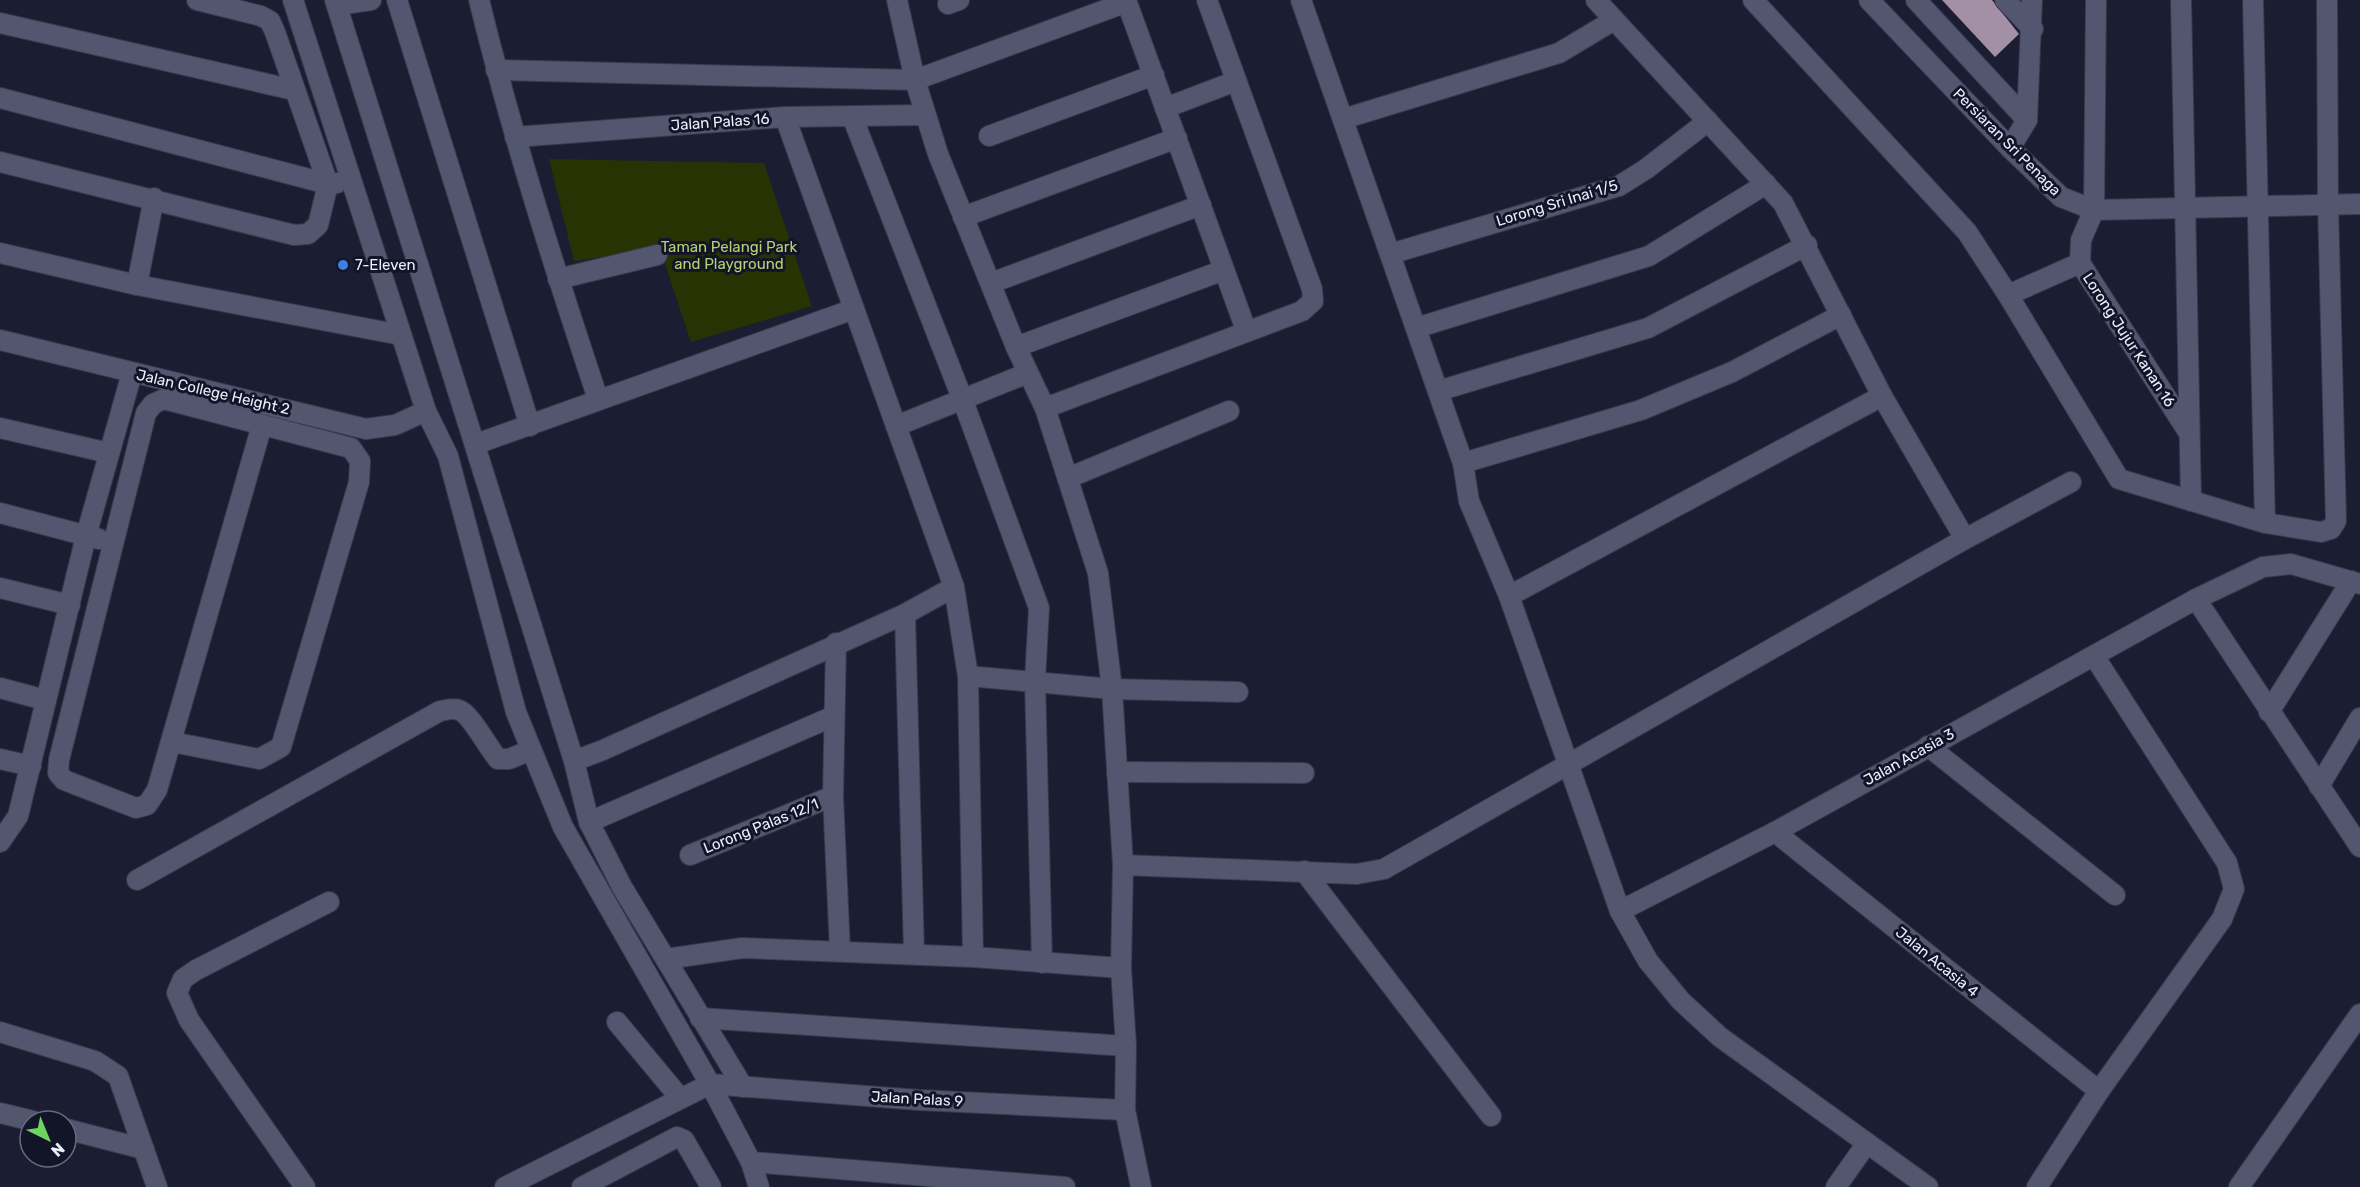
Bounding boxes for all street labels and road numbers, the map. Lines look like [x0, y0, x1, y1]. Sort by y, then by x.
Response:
street label: Persiaran Sri Penaga [1949, 84, 2065, 200]
street label: Jalan Palas 16 [670, 110, 770, 134]
street label: Lorong Sri Inai 1/5 [1494, 176, 1620, 230]
street label: Lorong Jujur Kanan 16 [2079, 270, 2179, 410]
street label: Jalan College Height 2 [135, 366, 292, 418]
street label: Jalan Acasia 3 [1861, 725, 1957, 789]
street label: Lorong Palas 12/1 [701, 795, 821, 857]
street label: Jalan Acasia 4 [1892, 923, 1982, 1001]
street label: Jalan Palas 9 [870, 1088, 964, 1110]

